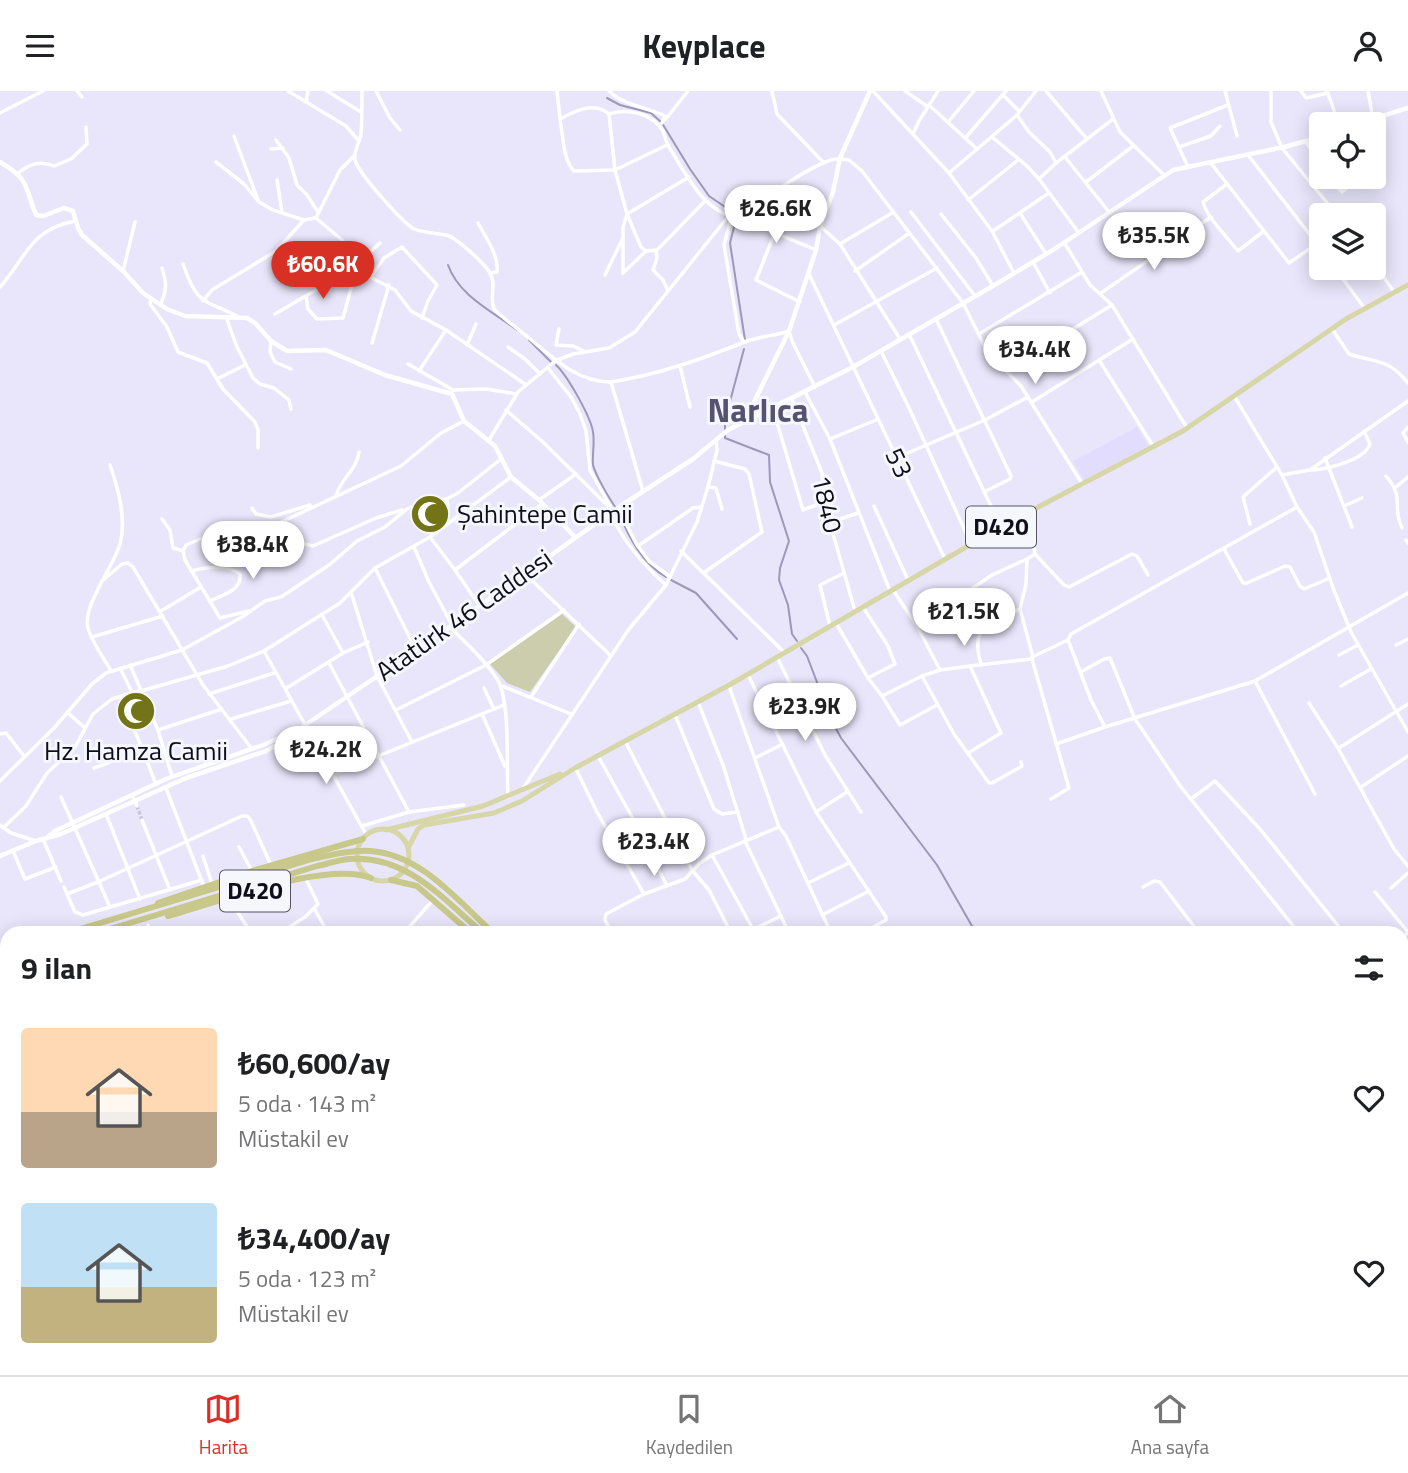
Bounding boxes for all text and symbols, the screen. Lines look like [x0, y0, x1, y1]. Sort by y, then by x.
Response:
text: Keyplace [642, 22, 766, 70]
icon: menu [21, 27, 59, 65]
icon: person [1349, 27, 1387, 65]
map controls [1309, 112, 1386, 280]
button: locate [1309, 112, 1386, 189]
pin: ₺26.6K [719, 185, 833, 245]
text: ₺26.6K [740, 190, 812, 225]
button: layers [1309, 203, 1386, 280]
pin: ₺35.5K [1097, 213, 1211, 272]
text: ₺35.5K [1118, 217, 1190, 252]
pin: ₺60.6K [266, 241, 380, 301]
text: ₺60.6K [287, 246, 359, 281]
pin: ₺34.4K [978, 327, 1092, 386]
text: ₺34.4K [999, 331, 1071, 366]
district label: Narlıca [707, 385, 809, 435]
street label: 53 [876, 441, 923, 484]
street label: 1840 [802, 471, 853, 537]
mosque icon: Şahintepe Camii [409, 493, 451, 535]
place label: Şahintepe Camii [457, 494, 633, 533]
road number: D420 [966, 507, 1036, 547]
pin: ₺38.4K [196, 521, 310, 581]
text: ₺38.4K [217, 526, 289, 561]
street label: Atatürk 46 Caddesi [367, 539, 560, 690]
pin: ₺21.5K [907, 589, 1021, 648]
text: ₺21.5K [928, 593, 1000, 628]
pin: ₺23.9K [748, 683, 862, 743]
text: ₺23.9K [769, 688, 841, 723]
mosque icon: Hz. Hamza Camii [115, 690, 157, 732]
pin: ₺24.2K [269, 727, 383, 786]
place label: Hz. Hamza Camii [44, 731, 228, 770]
text: ₺24.2K [290, 731, 362, 766]
pin: ₺23.4K [597, 819, 711, 878]
text: ₺23.4K [618, 823, 690, 858]
road number: D420 [220, 871, 290, 911]
text: 9 ilan [21, 945, 92, 991]
icon: filters [1350, 949, 1388, 987]
text: ₺60,600/ay [238, 1040, 390, 1086]
icon: home [77, 1056, 161, 1140]
icon: heart [1350, 1079, 1388, 1117]
text: 5 oda · 143 m² [238, 1086, 376, 1121]
text: Müstakil ev [238, 1121, 349, 1156]
text: ₺34,400/ay [238, 1215, 390, 1261]
icon: home [77, 1231, 161, 1315]
icon: heart [1350, 1254, 1388, 1292]
text: 5 oda · 123 m² [238, 1261, 376, 1296]
text: Müstakil ev [238, 1296, 349, 1331]
tab: Harita [199, 1390, 248, 1461]
tab: Kaydedilen [646, 1390, 733, 1461]
tab: Ana sayfa [1131, 1390, 1209, 1461]

